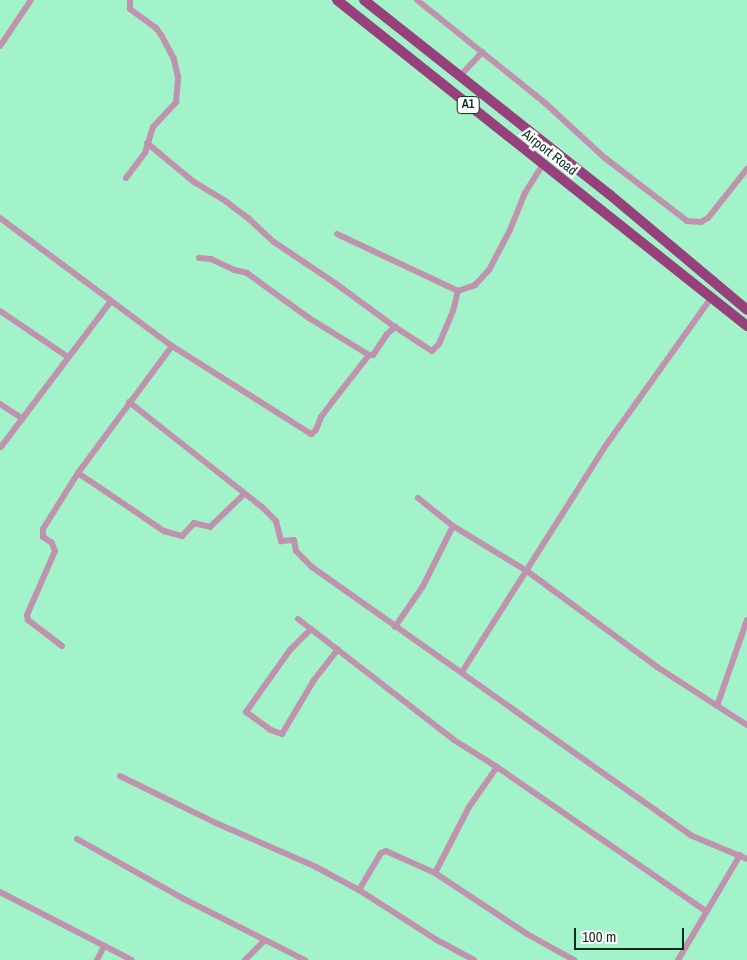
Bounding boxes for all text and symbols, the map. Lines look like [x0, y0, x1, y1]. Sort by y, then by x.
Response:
road number: A1 [456, 96, 480, 114]
street label: Airport Road [519, 125, 581, 179]
scale bar [577, 918, 687, 950]
text: 100 m [582, 926, 616, 947]

